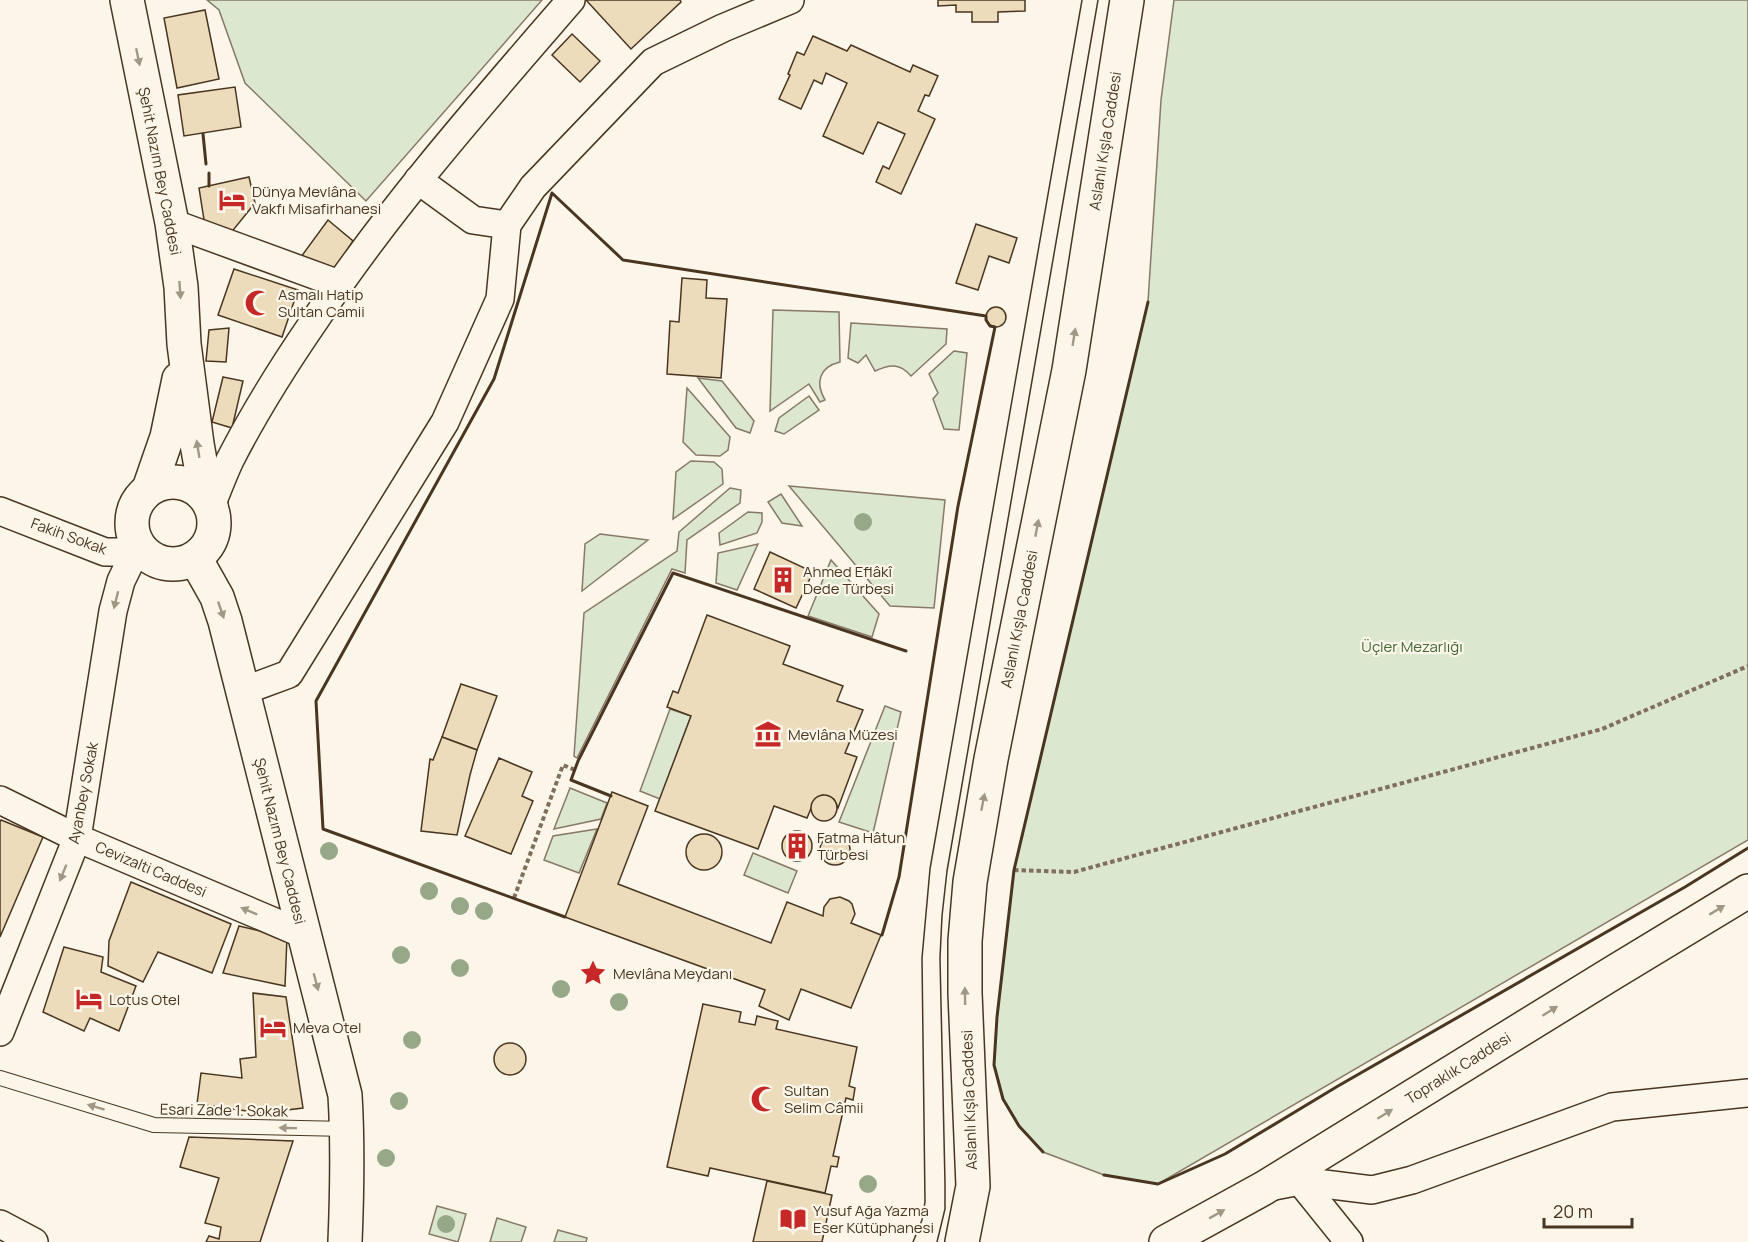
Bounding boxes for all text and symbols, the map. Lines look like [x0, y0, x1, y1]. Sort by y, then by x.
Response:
one-way arrow [134, 48, 143, 67]
street label: Aslanlı Kışla Caddesi [1084, 70, 1126, 212]
street label: Şehit Nazım Bey Caddesi [133, 85, 187, 257]
place label: Dünya Mevlâna Vakfı Misafirhanesi [252, 181, 381, 219]
hotel icon: Dünya Mevlâna Vakfı Misafirhanesi [217, 185, 247, 215]
one-way arrow [176, 281, 185, 300]
place label: Asmalı Hatip Sultan Camii [278, 284, 365, 322]
mosque icon: Asmalı Hatip Sultan Camii [243, 288, 273, 318]
one-way arrow [1070, 327, 1079, 346]
one-way arrow [193, 440, 202, 459]
street label: Fakih Sokak [28, 512, 111, 560]
one-way arrow [1033, 519, 1043, 538]
street label: Aslanlı Kışla Caddesi [995, 548, 1043, 690]
place label: Ahmed Eflâkî Dede Türbesi [803, 561, 894, 599]
building icon: Ahmed Eflâkî Dede Türbesi [768, 565, 798, 595]
one-way arrow [111, 591, 121, 609]
one-way arrow [217, 601, 227, 619]
park label: Üçler Mezarlığı [1361, 636, 1463, 657]
museum icon: Mevlâna Müzesi [753, 719, 783, 749]
place label: Mevlâna Müzesi [788, 724, 898, 745]
street label: Ayanbey Sokak [63, 740, 103, 846]
street label: Şehit Nazım Bey Caddesi [249, 756, 311, 926]
one-way arrow [979, 792, 988, 811]
place label: Fatma Hâtun Türbesi [817, 827, 905, 865]
building icon: Fatma Hâtun Türbesi [782, 831, 812, 861]
street label: Cevizalti Caddesi [92, 836, 210, 902]
one-way arrow [58, 865, 68, 883]
one-way arrow [1709, 904, 1725, 915]
one-way arrow [240, 906, 258, 916]
place icon: Mevlâna Meydanı [578, 958, 608, 988]
place label: Mevlâna Meydanı [613, 963, 732, 984]
one-way arrow [311, 973, 321, 992]
hotel icon: Lotus Otel [74, 984, 104, 1014]
one-way arrow [961, 986, 970, 1005]
place label: Lotus Otel [109, 989, 180, 1010]
one-way arrow [1542, 1005, 1558, 1016]
hotel icon: Meva Otel [258, 1012, 288, 1042]
place label: Meva Otel [293, 1017, 361, 1038]
street label: Topraklık Caddesi [1401, 1027, 1515, 1109]
street label: Aslanlı Kışla Caddesi [956, 1030, 982, 1170]
place label: Sultan Selim Câmii [784, 1080, 864, 1118]
mosque icon: Sultan Selim Câmii [749, 1084, 779, 1114]
street label: Esari Zade 1. Sokak [160, 1098, 289, 1122]
one-way arrow [87, 1102, 105, 1112]
one-way arrow [1376, 1108, 1393, 1119]
one-way arrow [279, 1123, 298, 1133]
scale bar [1544, 1191, 1632, 1229]
text: 20 m [1553, 1199, 1593, 1223]
place label: Yusuf Ağa Yazma Eser Kütüphanesi [813, 1200, 934, 1238]
library icon: Yusuf Ağa Yazma Eser Kütüphanesi [778, 1204, 808, 1234]
one-way arrow [1209, 1209, 1226, 1219]

